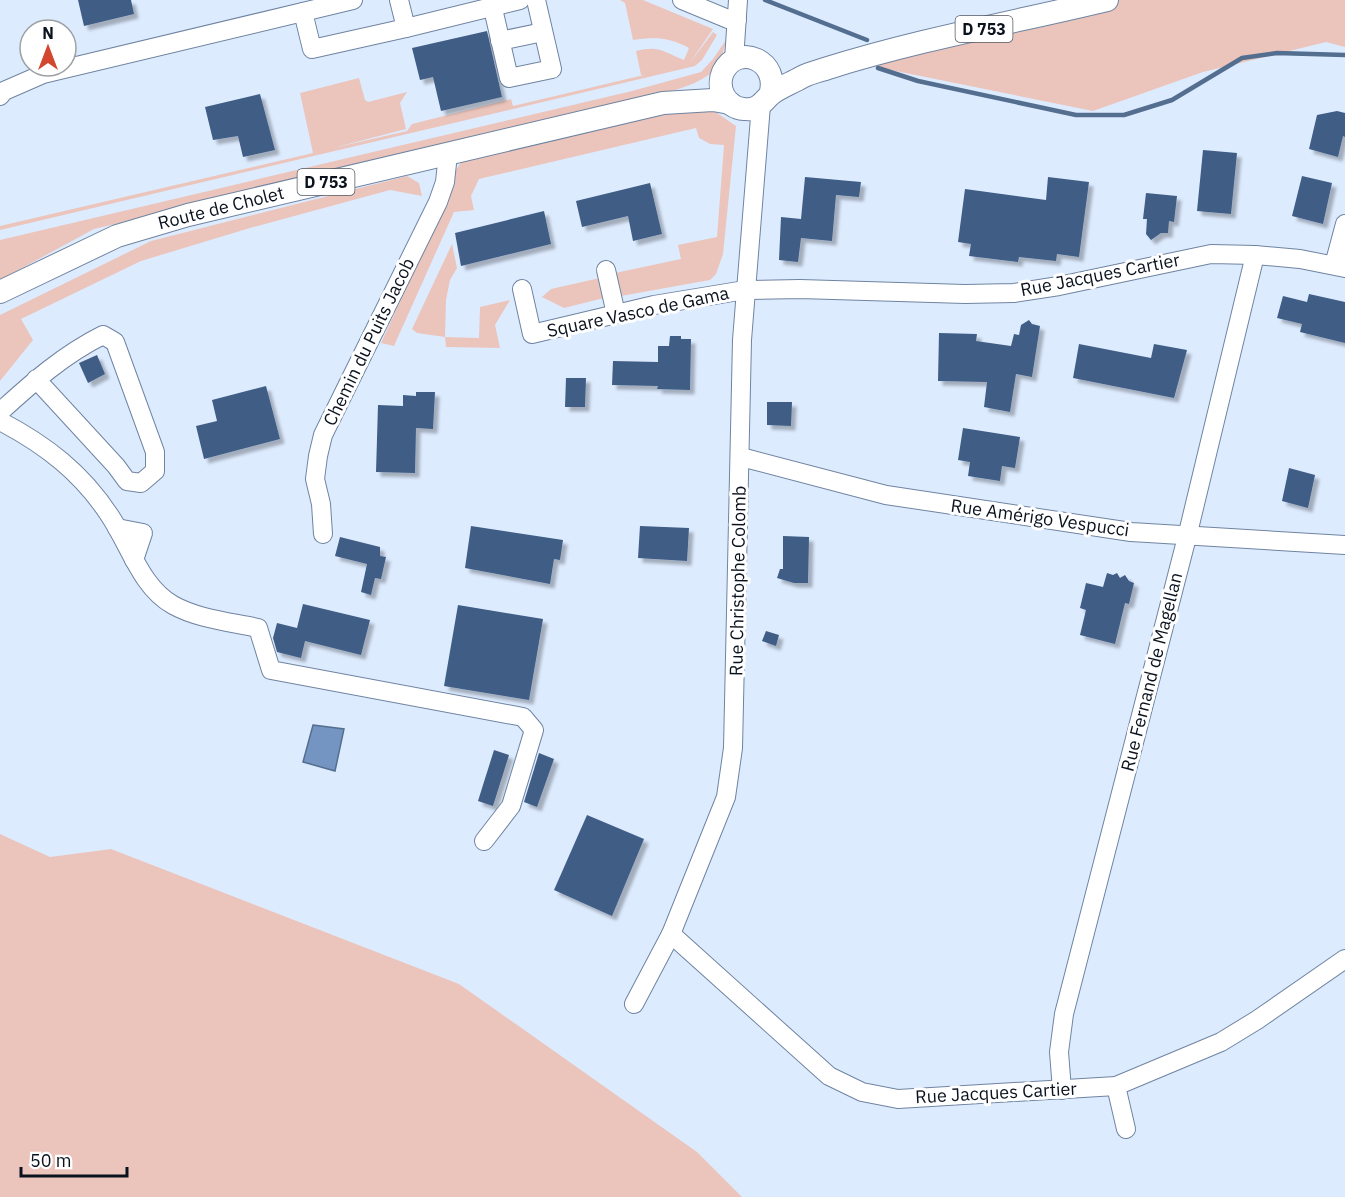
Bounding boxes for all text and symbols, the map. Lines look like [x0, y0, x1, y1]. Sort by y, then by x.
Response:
road number: D 753 [956, 16, 1012, 42]
north arrow [18, 18, 78, 78]
text: N [42, 23, 54, 43]
road number: D 753 [298, 169, 354, 195]
street label: Route de Cholet [155, 181, 286, 234]
street label: Rue Jacques Cartier [1018, 248, 1182, 301]
street label: Chemin du Puits Jacob [318, 254, 419, 430]
street label: Square Vasco de Gama [545, 281, 731, 342]
street label: Rue Christophe Colomb [724, 486, 751, 676]
street label: Rue Amérigo Vespucci [949, 494, 1131, 541]
street label: Rue Fernand de Magellan [1116, 570, 1187, 774]
street label: Rue Jacques Cartier [915, 1077, 1078, 1108]
scale bar [21, 1140, 128, 1178]
text: 50 m [30, 1149, 72, 1172]

